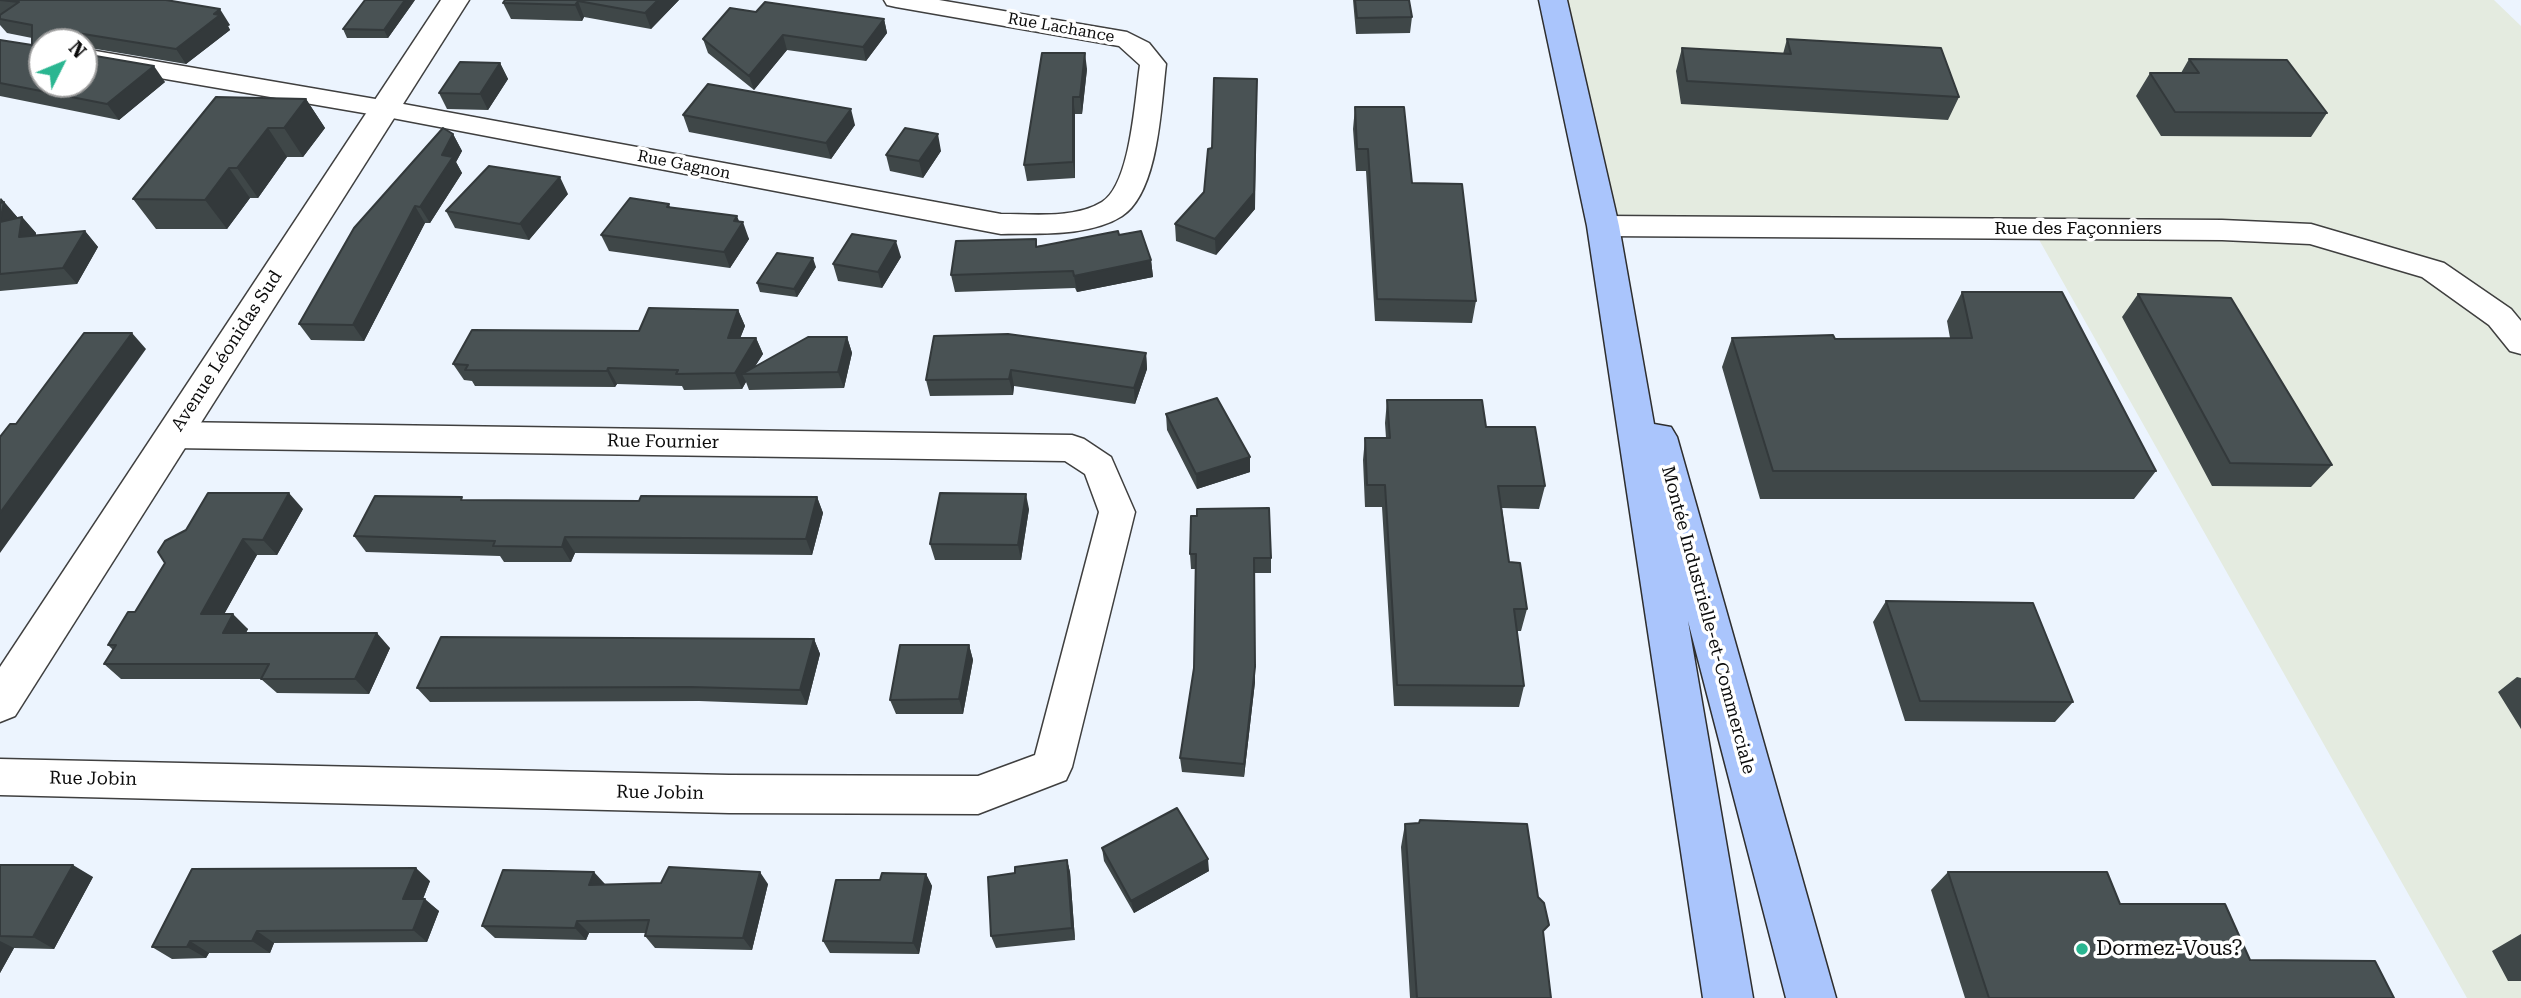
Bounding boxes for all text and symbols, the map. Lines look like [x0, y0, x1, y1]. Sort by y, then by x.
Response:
street label: Rue Lachance [1006, 9, 1116, 47]
north arrow [28, 28, 98, 98]
text: N [64, 36, 91, 63]
street label: Rue Gagnon [636, 147, 732, 183]
street label: Rue des Façonniers [1994, 218, 2162, 240]
street label: Avenue Léonidas Sud [167, 267, 287, 435]
street label: Rue Fournier [607, 430, 719, 454]
street label: Montée Industrielle-et-Commerciale [1656, 463, 1760, 777]
street label: Rue Jobin [49, 767, 137, 791]
street label: Rue Jobin [616, 781, 704, 805]
place label: Dormez-Vous? [2096, 936, 2243, 962]
marker: Dormez-Vous? [2074, 941, 2090, 957]

